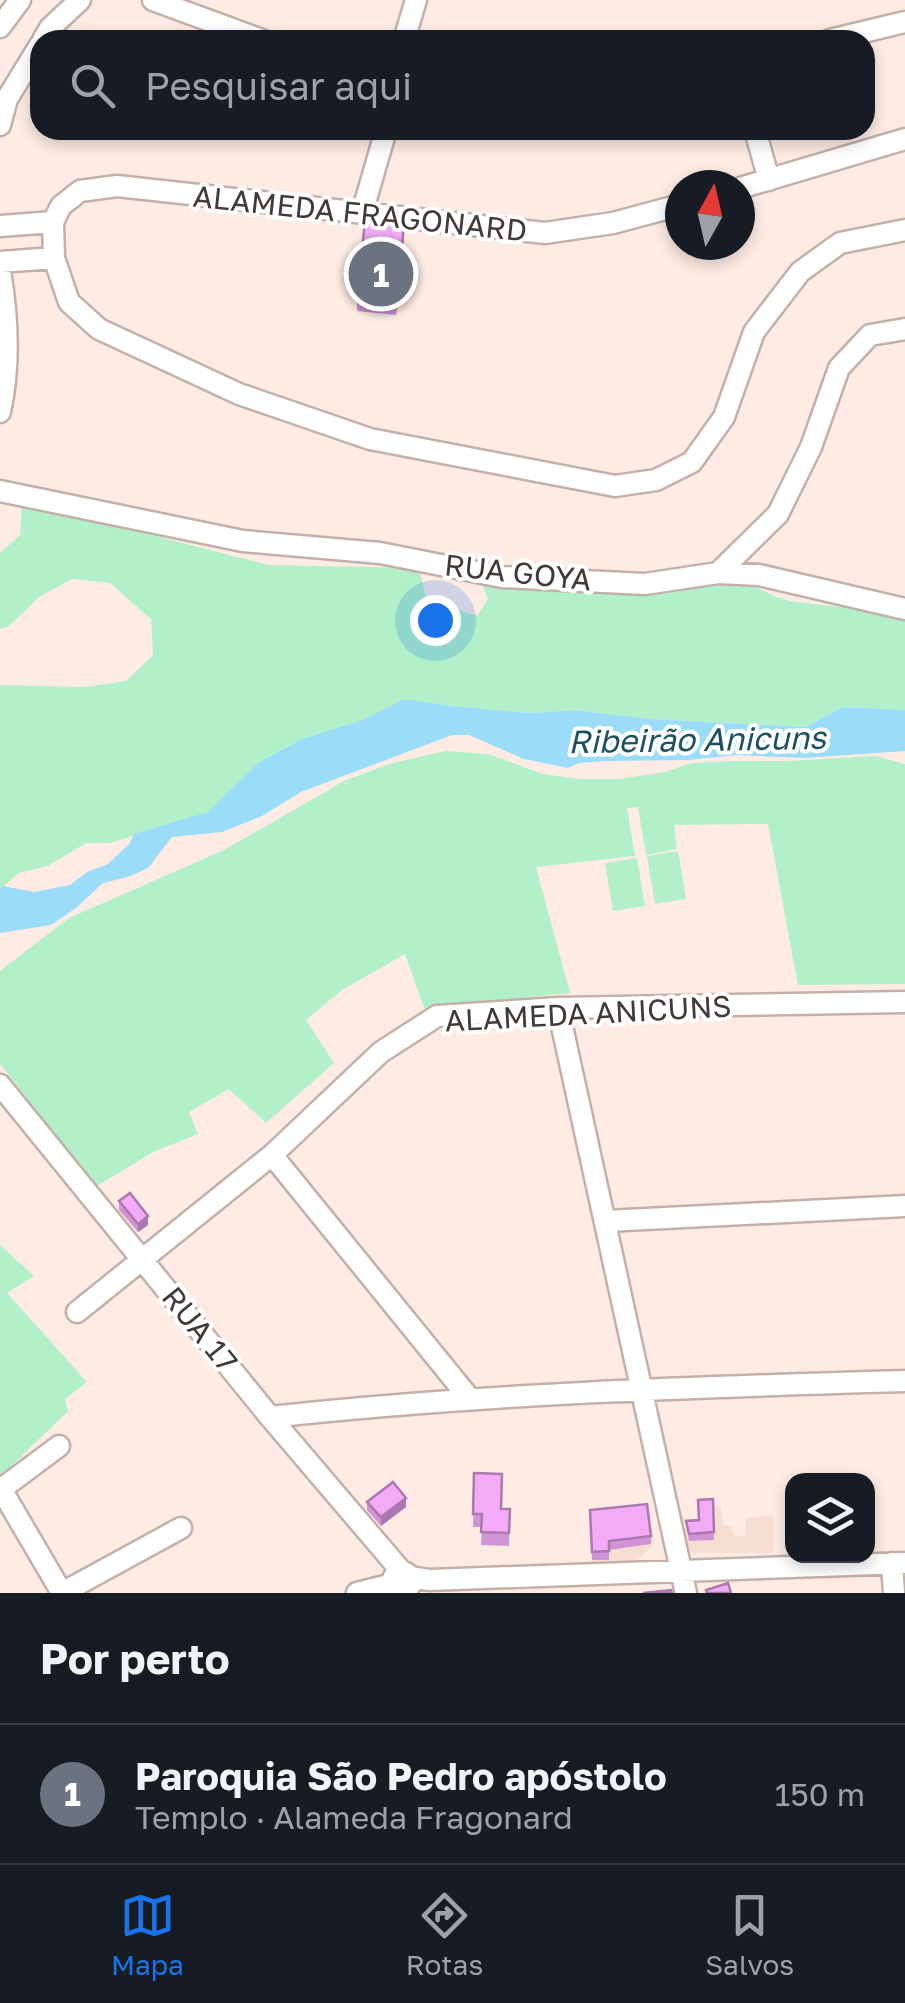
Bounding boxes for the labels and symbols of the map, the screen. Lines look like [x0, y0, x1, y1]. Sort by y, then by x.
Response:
north arrow [665, 170, 755, 260]
street label: ALAMEDA FRAGONARD [191, 178, 529, 248]
pin: 1 [348, 236, 414, 312]
street label: RUA GOYA [443, 546, 593, 598]
your location [410, 595, 461, 646]
water label: Ribeirão Anicuns [568, 718, 828, 760]
street label: ALAMEDA ANICUNS [444, 988, 732, 1038]
street label: RUA 17 [155, 1279, 245, 1379]

